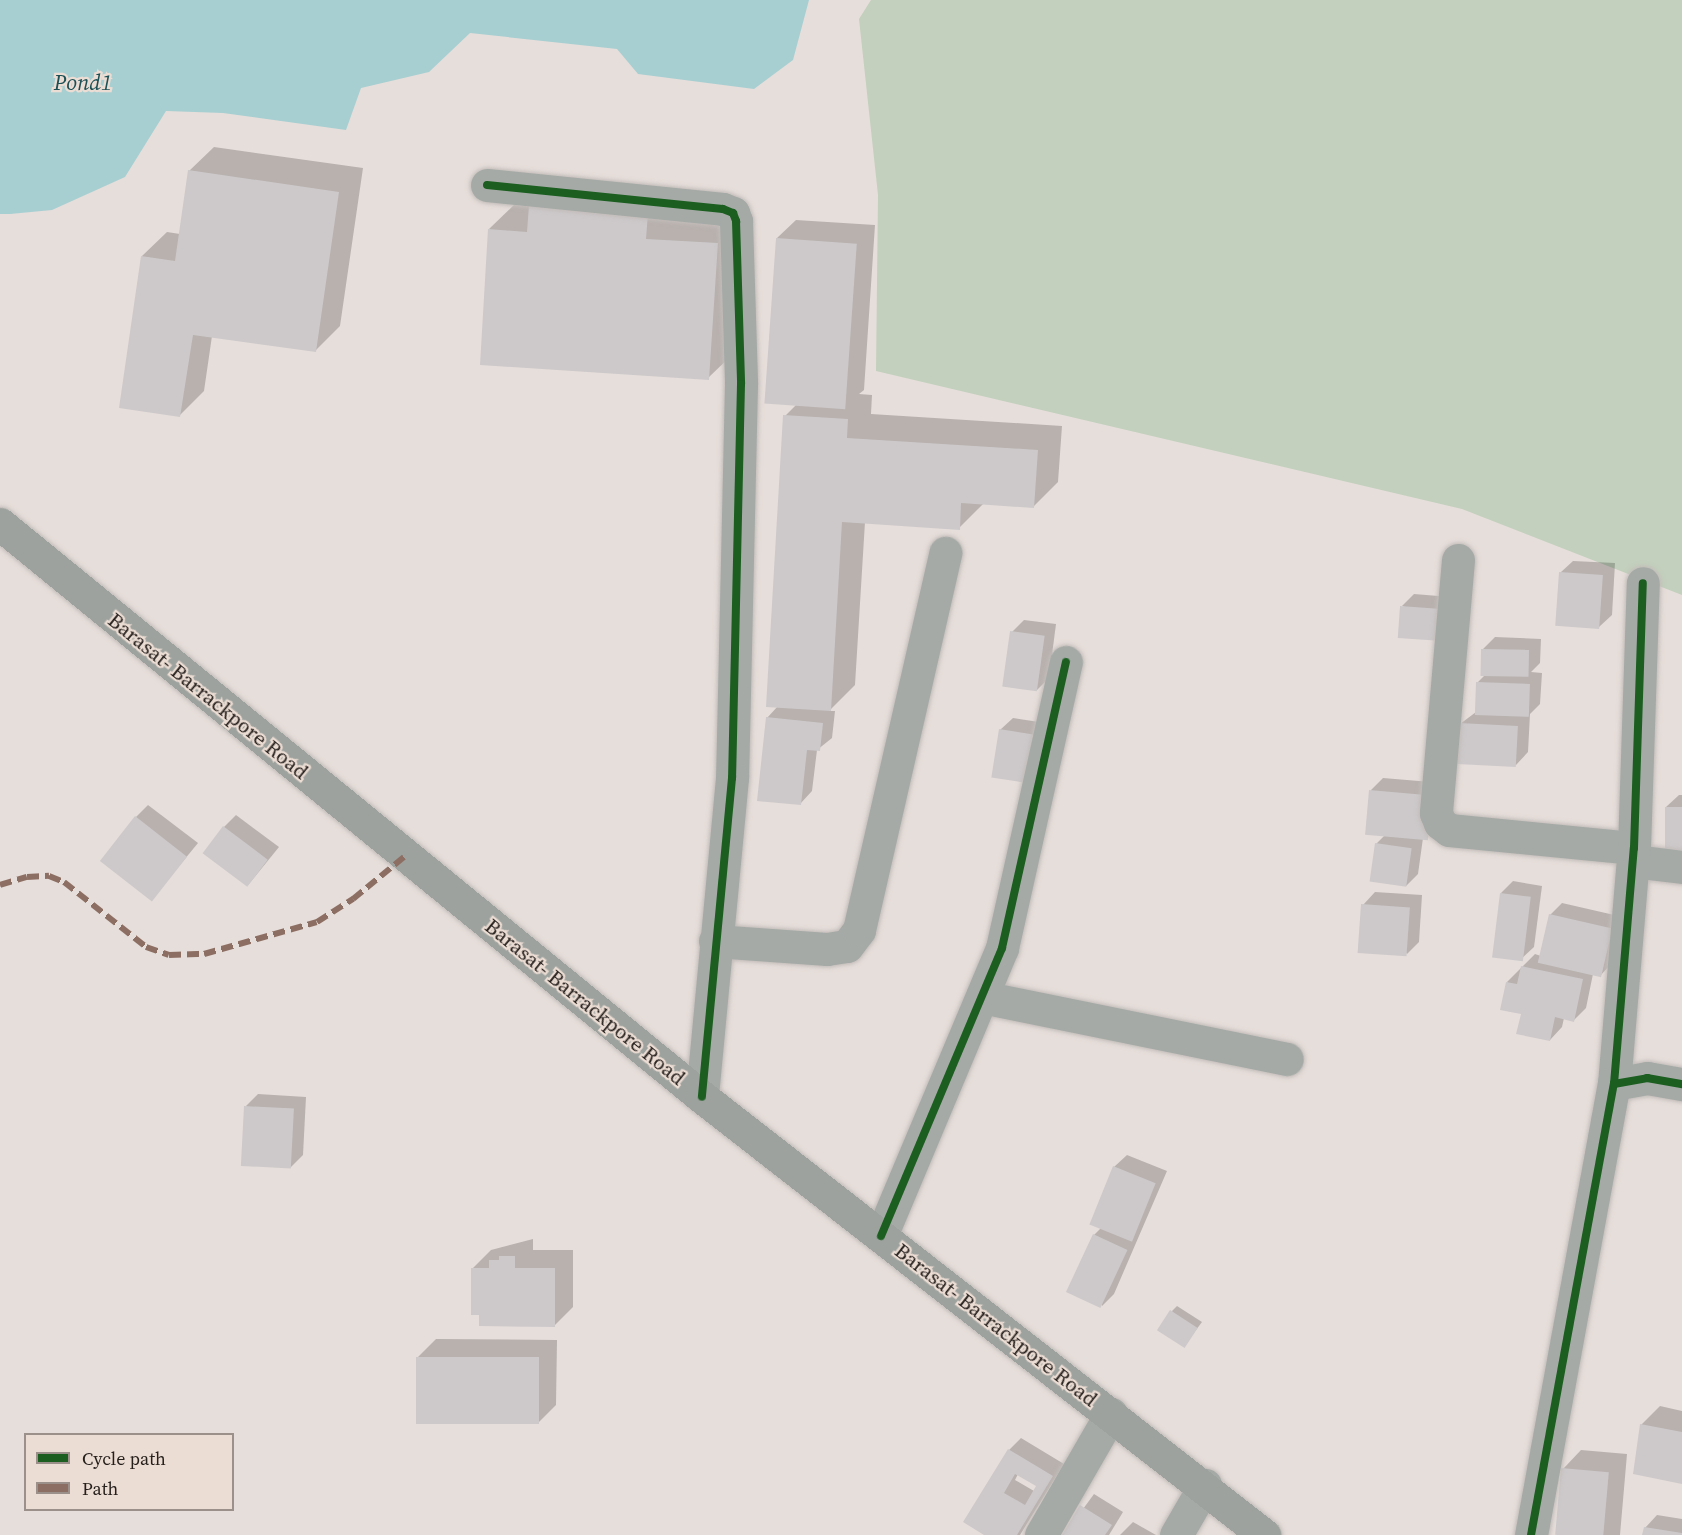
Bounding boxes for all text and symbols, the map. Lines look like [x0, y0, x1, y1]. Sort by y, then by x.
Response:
water label: Pond1 [54, 70, 112, 96]
street label: Barasat- Barrackpore Road [103, 607, 313, 785]
street label: Barasat- Barrackpore Road [480, 913, 690, 1091]
street label: Barasat- Barrackpore Road [890, 1238, 1102, 1412]
legend [24, 1433, 234, 1511]
text: Cycle path [82, 1446, 166, 1471]
text: Path [82, 1476, 118, 1501]

